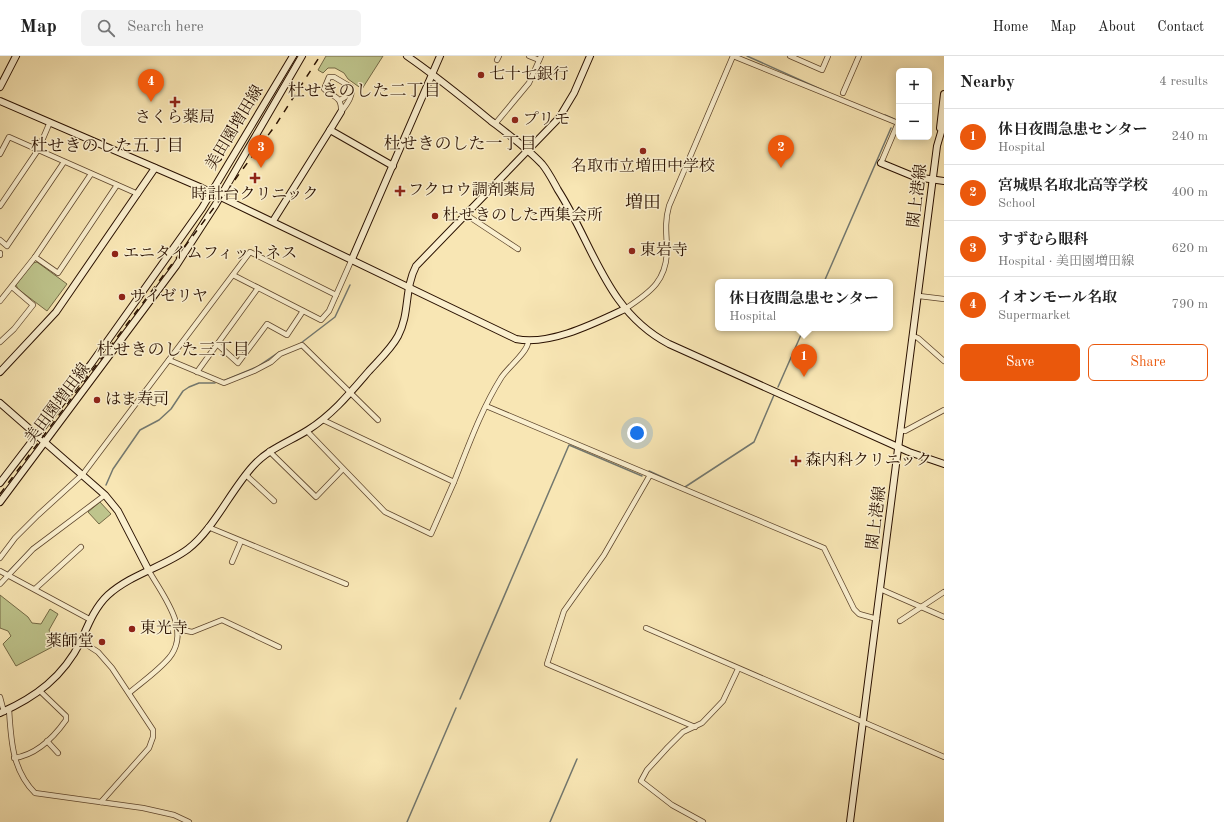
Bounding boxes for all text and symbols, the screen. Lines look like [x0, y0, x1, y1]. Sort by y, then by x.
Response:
search box [81, 10, 361, 46]
icon: search [95, 17, 117, 39]
text: Map [20, 18, 57, 37]
text: Search here [127, 20, 204, 35]
text: Home [993, 20, 1028, 34]
text: Map [1050, 20, 1076, 34]
text: About [1098, 20, 1135, 34]
text: Contact [1157, 20, 1204, 34]
place label: 七十七銀行 [489, 65, 569, 83]
map controls [896, 68, 932, 140]
button: + [896, 68, 932, 104]
pin: 4 [138, 69, 164, 102]
marker: 七十七銀行 [476, 70, 486, 80]
text: Nearby [960, 74, 1015, 91]
text: 4 results [1159, 75, 1208, 88]
district label: 杜せきのした二丁目 [288, 81, 441, 100]
street label: 美田園増田線 [202, 82, 267, 173]
marker: さくら薬局 [170, 97, 180, 107]
button: − [896, 104, 932, 140]
place label: さくら薬局 [135, 108, 215, 126]
place label: プリモ [523, 111, 570, 128]
marker: プリモ [510, 115, 520, 125]
text: 休日夜間急患センター [998, 123, 1147, 138]
text: 1 [969, 130, 977, 143]
text: 240 m [1171, 130, 1208, 143]
district label: 杜せきのした一丁目 [384, 134, 537, 153]
pin: 3 [248, 135, 274, 168]
pin: 2 [768, 135, 794, 168]
district label: 杜せきのした五丁目 [31, 136, 184, 155]
text: Hospital [998, 141, 1045, 154]
marker: 名取市立増田中学校 [638, 146, 648, 156]
place label: 名取市立増田中学校 [571, 157, 715, 175]
street label: 閖上港線 [904, 163, 930, 229]
marker: 時計台クリニック [249, 172, 261, 184]
text: 宮城県名取北高等学校 [998, 179, 1148, 194]
place label: フクロウ調剤薬局 [408, 181, 536, 199]
place label: 時計台クリニック [191, 185, 319, 203]
marker: フクロウ調剤薬局 [395, 186, 405, 196]
text: 2 [969, 186, 977, 199]
text: 400 m [1171, 186, 1208, 199]
district label: 増田 [625, 192, 661, 212]
text: School [998, 197, 1035, 210]
place label: 杜せきのした西集会所 [443, 206, 603, 224]
marker: 杜せきのした西集会所 [430, 211, 440, 221]
text: すずむら眼科 [998, 233, 1088, 248]
place label: 東岩寺 [640, 241, 688, 259]
text: 3 [969, 242, 977, 255]
text: 620 m [1171, 242, 1208, 255]
place label: エニタイムフィットネス [123, 244, 297, 262]
marker: 東岩寺 [627, 246, 637, 256]
marker: エニタイムフィットネス [110, 249, 120, 259]
text: Hospital · 美田園増田線 [998, 255, 1134, 268]
popup [715, 279, 893, 331]
place label: サイゼリヤ [130, 288, 208, 305]
text: イオンモール名取 [998, 291, 1117, 306]
marker: サイゼリヤ [117, 292, 127, 302]
text: 休日夜間急患センター [729, 292, 879, 307]
text: 4 [969, 298, 977, 311]
text: 790 m [1171, 298, 1208, 311]
text: Supermarket [998, 309, 1070, 322]
text: Hospital [729, 310, 776, 323]
district label: 杜せきのした三丁目 [97, 340, 250, 359]
pin: 1 [791, 344, 817, 377]
button: Save [960, 344, 1080, 381]
button: Share [1088, 344, 1208, 381]
street label: 美田園増田線 [21, 360, 93, 447]
place label: はま寿司 [105, 390, 169, 408]
marker: はま寿司 [92, 395, 102, 405]
your location [627, 423, 647, 443]
place label: 森内科クリニック [805, 451, 932, 469]
marker: 森内科クリニック [790, 455, 802, 467]
street label: 閖上港線 [863, 485, 889, 551]
place label: 東光寺 [140, 619, 188, 637]
marker: 東光寺 [127, 624, 137, 634]
place label: 薬師堂 [46, 632, 94, 650]
marker: 薬師堂 [97, 637, 107, 647]

